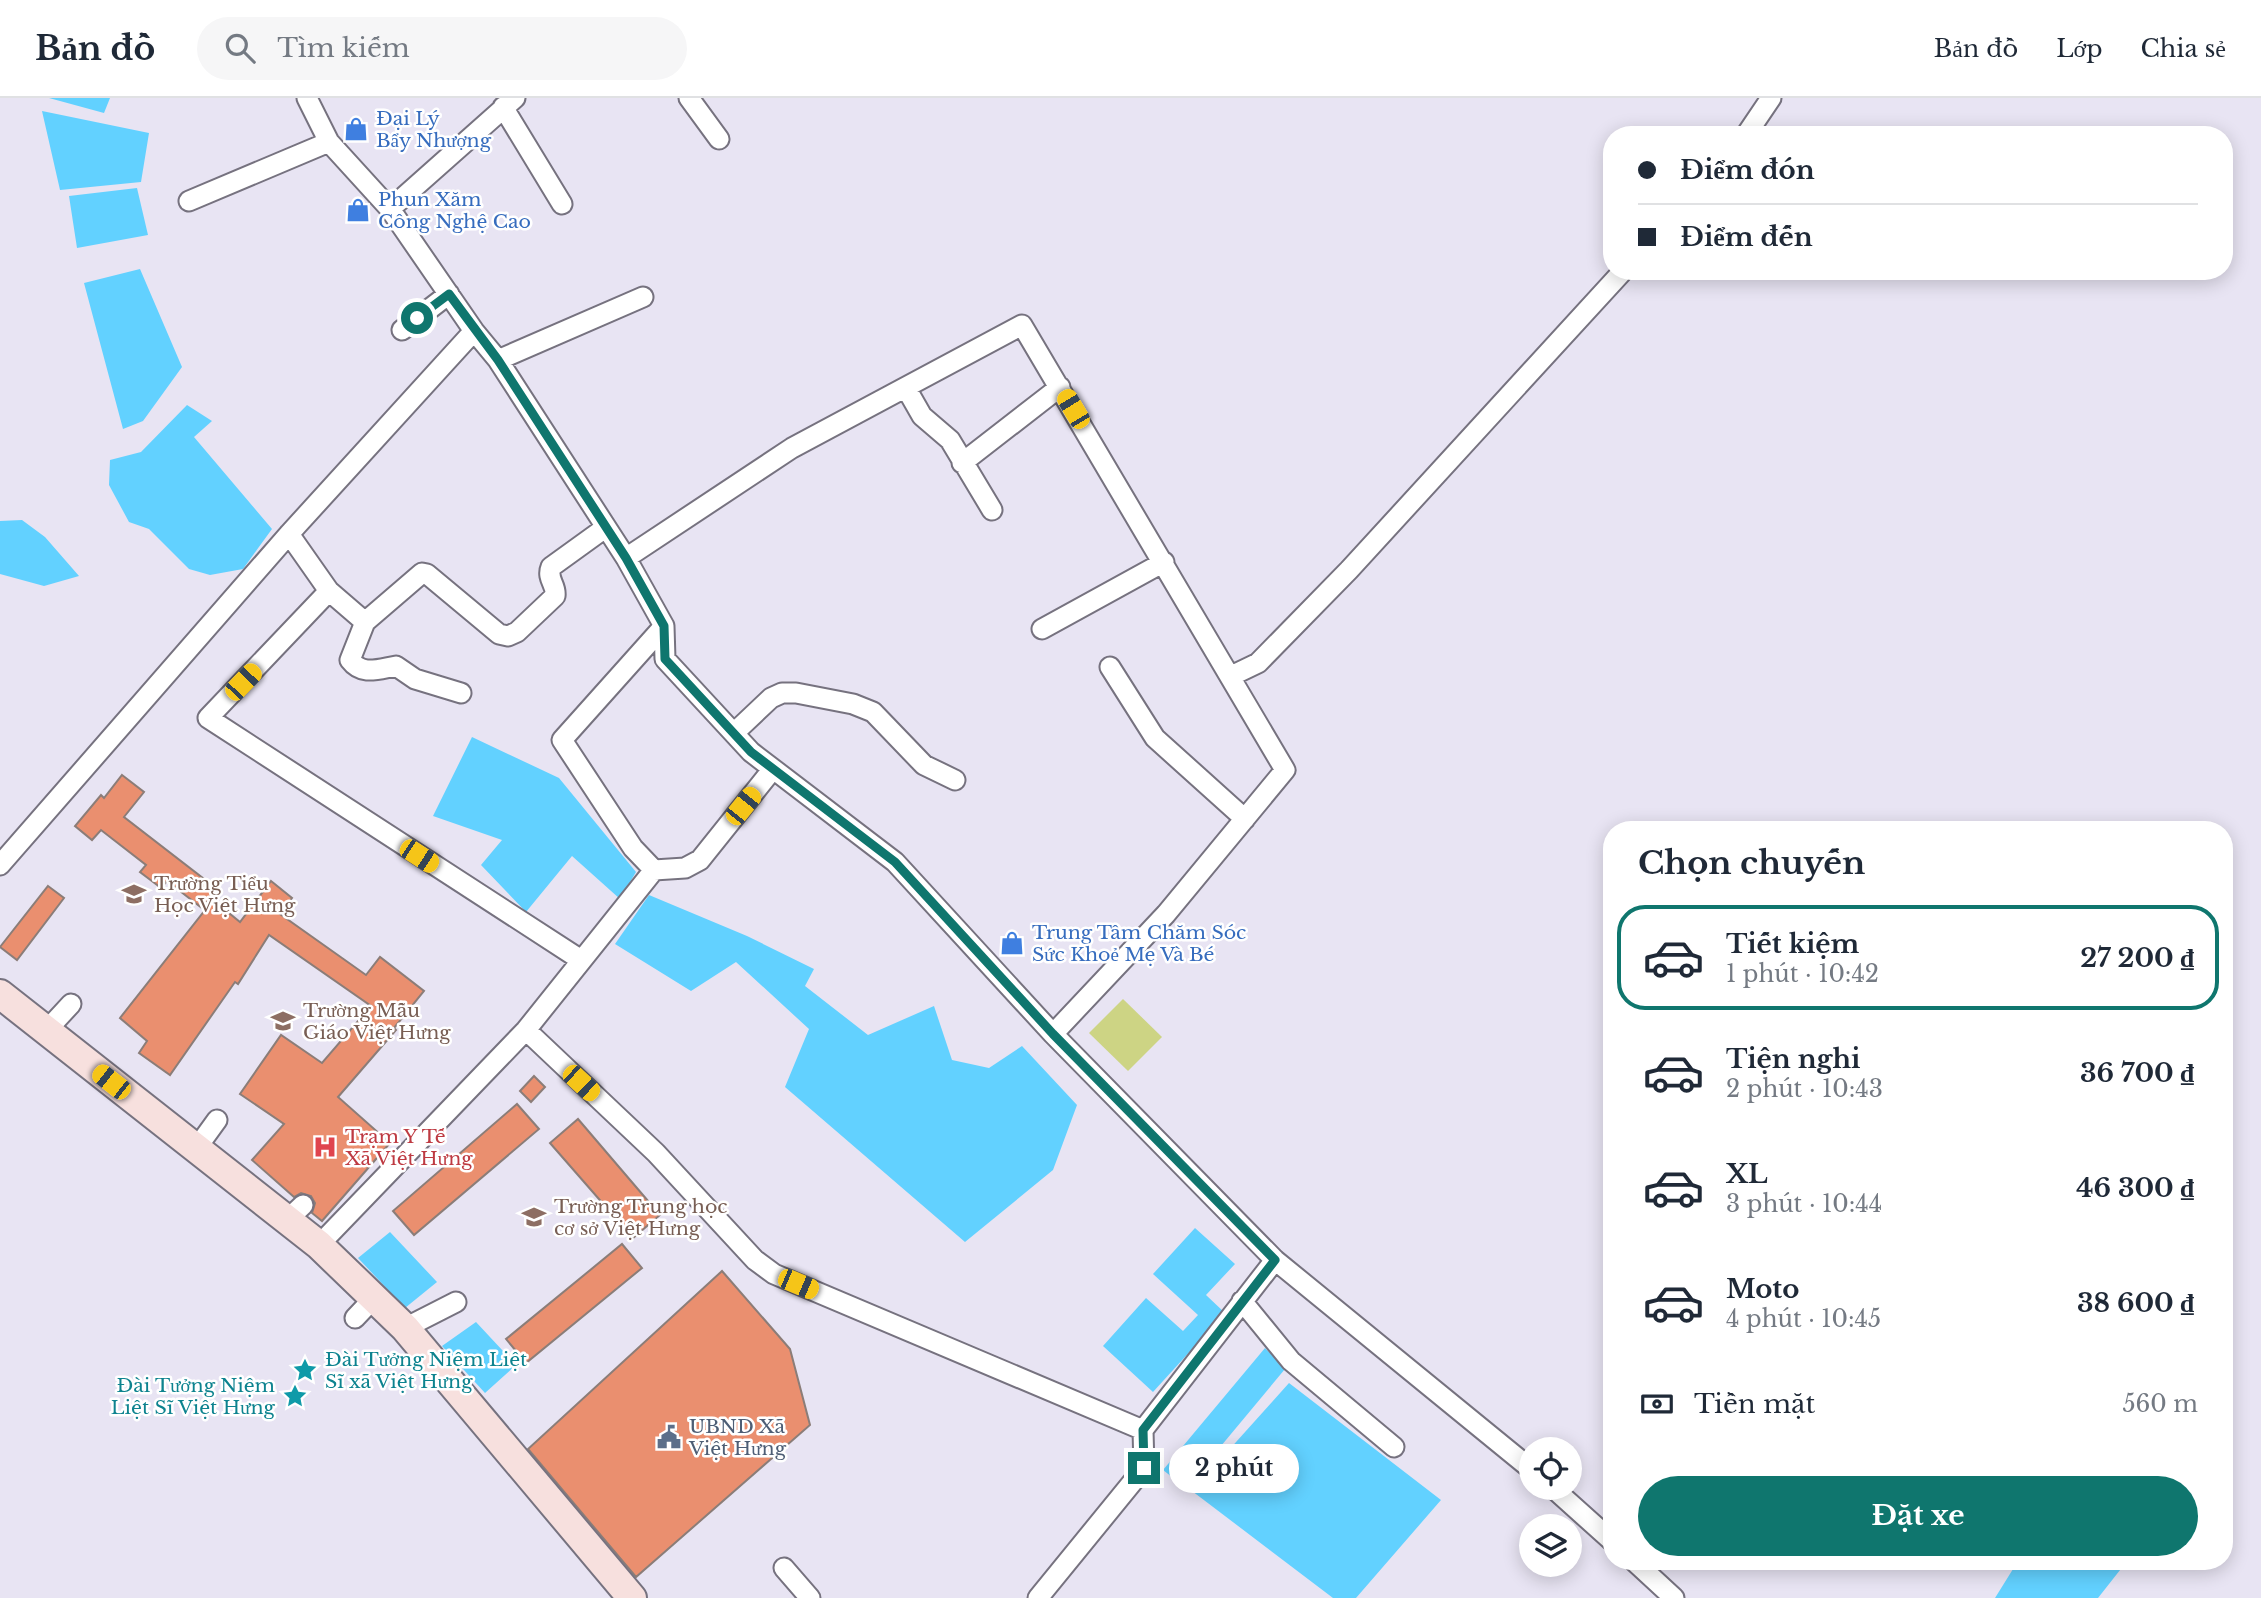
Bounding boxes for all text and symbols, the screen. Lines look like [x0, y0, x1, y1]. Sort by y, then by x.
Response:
search box [197, 17, 687, 80]
text: Bản đồ [35, 28, 155, 69]
icon: search [221, 29, 259, 67]
text: Tìm kiếm [277, 32, 410, 64]
text: Bản đồ [1934, 34, 2018, 63]
text: Lớp [2056, 34, 2103, 63]
text: Chia sẻ [2141, 34, 2226, 63]
place label: Đại Lý Bẩy Nhượng [376, 107, 492, 152]
shop icon: Đại Lý Bẩy Nhượng [342, 115, 370, 143]
text: Điểm đón [1680, 154, 1815, 186]
place label: Phun Xăm Công Nghệ Cao [378, 188, 531, 233]
shop icon: Phun Xăm Công Nghệ Cao [344, 196, 372, 224]
text: Điểm đến [1680, 221, 1813, 253]
route start [401, 302, 433, 334]
car [1054, 386, 1093, 432]
car [221, 660, 266, 704]
car [722, 783, 765, 829]
car [396, 836, 443, 876]
text: Chọn chuyến [1638, 843, 1865, 883]
place label: Trường Tiểu Học Việt Hưng [154, 872, 296, 917]
school or university icon: Trường Tiểu Học Việt Hưng [120, 880, 148, 908]
place label: Trung Tâm Chăm Sóc Sức Khoẻ Mẹ Và Bé [1032, 921, 1246, 966]
icon: car [1642, 926, 1705, 989]
text: Tiết kiệm [1726, 928, 1859, 960]
shop icon: Trung Tâm Chăm Sóc Sức Khoẻ Mẹ Và Bé [998, 929, 1026, 957]
text: 27 200 ₫ [2080, 942, 2194, 974]
text: 1 phút · 10:42 [1726, 960, 1879, 988]
place label: Trường Mẫu Giáo Việt Hưng [303, 999, 451, 1044]
school or university icon: Trường Mẫu Giáo Việt Hưng [269, 1007, 297, 1035]
icon: car [1642, 1041, 1705, 1104]
text: Tiện nghi [1726, 1043, 1860, 1075]
text: 36 700 ₫ [2080, 1057, 2194, 1089]
car [88, 1061, 135, 1103]
car [559, 1061, 604, 1105]
text: 2 phút · 10:43 [1726, 1075, 1883, 1103]
place label: Trạm Y Tế Xã Việt Hưng [345, 1125, 473, 1170]
hospital icon: Trạm Y Tế Xã Việt Hưng [311, 1133, 339, 1161]
icon: car [1642, 1156, 1705, 1219]
text: XL [1726, 1158, 1768, 1190]
text: 46 300 ₫ [2076, 1172, 2194, 1204]
text: 3 phút · 10:44 [1726, 1190, 1882, 1218]
place label: Trường Trung học cơ sở Việt Hưng [554, 1195, 728, 1240]
school or university icon: Trường Trung học cơ sở Việt Hưng [520, 1203, 548, 1231]
car [775, 1266, 822, 1302]
icon: car [1642, 1271, 1705, 1334]
text: Moto [1726, 1273, 1799, 1305]
text: 38 600 ₫ [2077, 1287, 2194, 1319]
text: 4 phút · 10:45 [1726, 1305, 1881, 1333]
place label: Đài Tưởng Niệm Liệt Sĩ xã Việt Hưng [325, 1348, 528, 1393]
place icon: Đài Tưởng Niệm Liệt Sĩ xã Việt Hưng [291, 1356, 319, 1384]
place label: Đài Tưởng Niệm Liệt Sĩ Việt Hưng [111, 1374, 276, 1419]
place icon: Đài Tưởng Niệm Liệt Sĩ Việt Hưng [281, 1382, 309, 1410]
icon: cash [1638, 1385, 1676, 1423]
text: Tiền mặt [1694, 1388, 1815, 1420]
text: 560 m [2122, 1390, 2198, 1418]
place label: UBND Xã Việt Hưng [688, 1415, 787, 1460]
public building icon: UBND Xã Việt Hưng [655, 1423, 683, 1451]
map controls [1519, 1437, 1582, 1577]
button: locate [1519, 1437, 1582, 1500]
callout: 2 phút [1168, 1444, 1298, 1492]
route end [1128, 1452, 1160, 1484]
text: 2 phút [1195, 1454, 1273, 1482]
button: Đặt xe [1638, 1476, 2198, 1556]
button: layers [1519, 1514, 1582, 1577]

